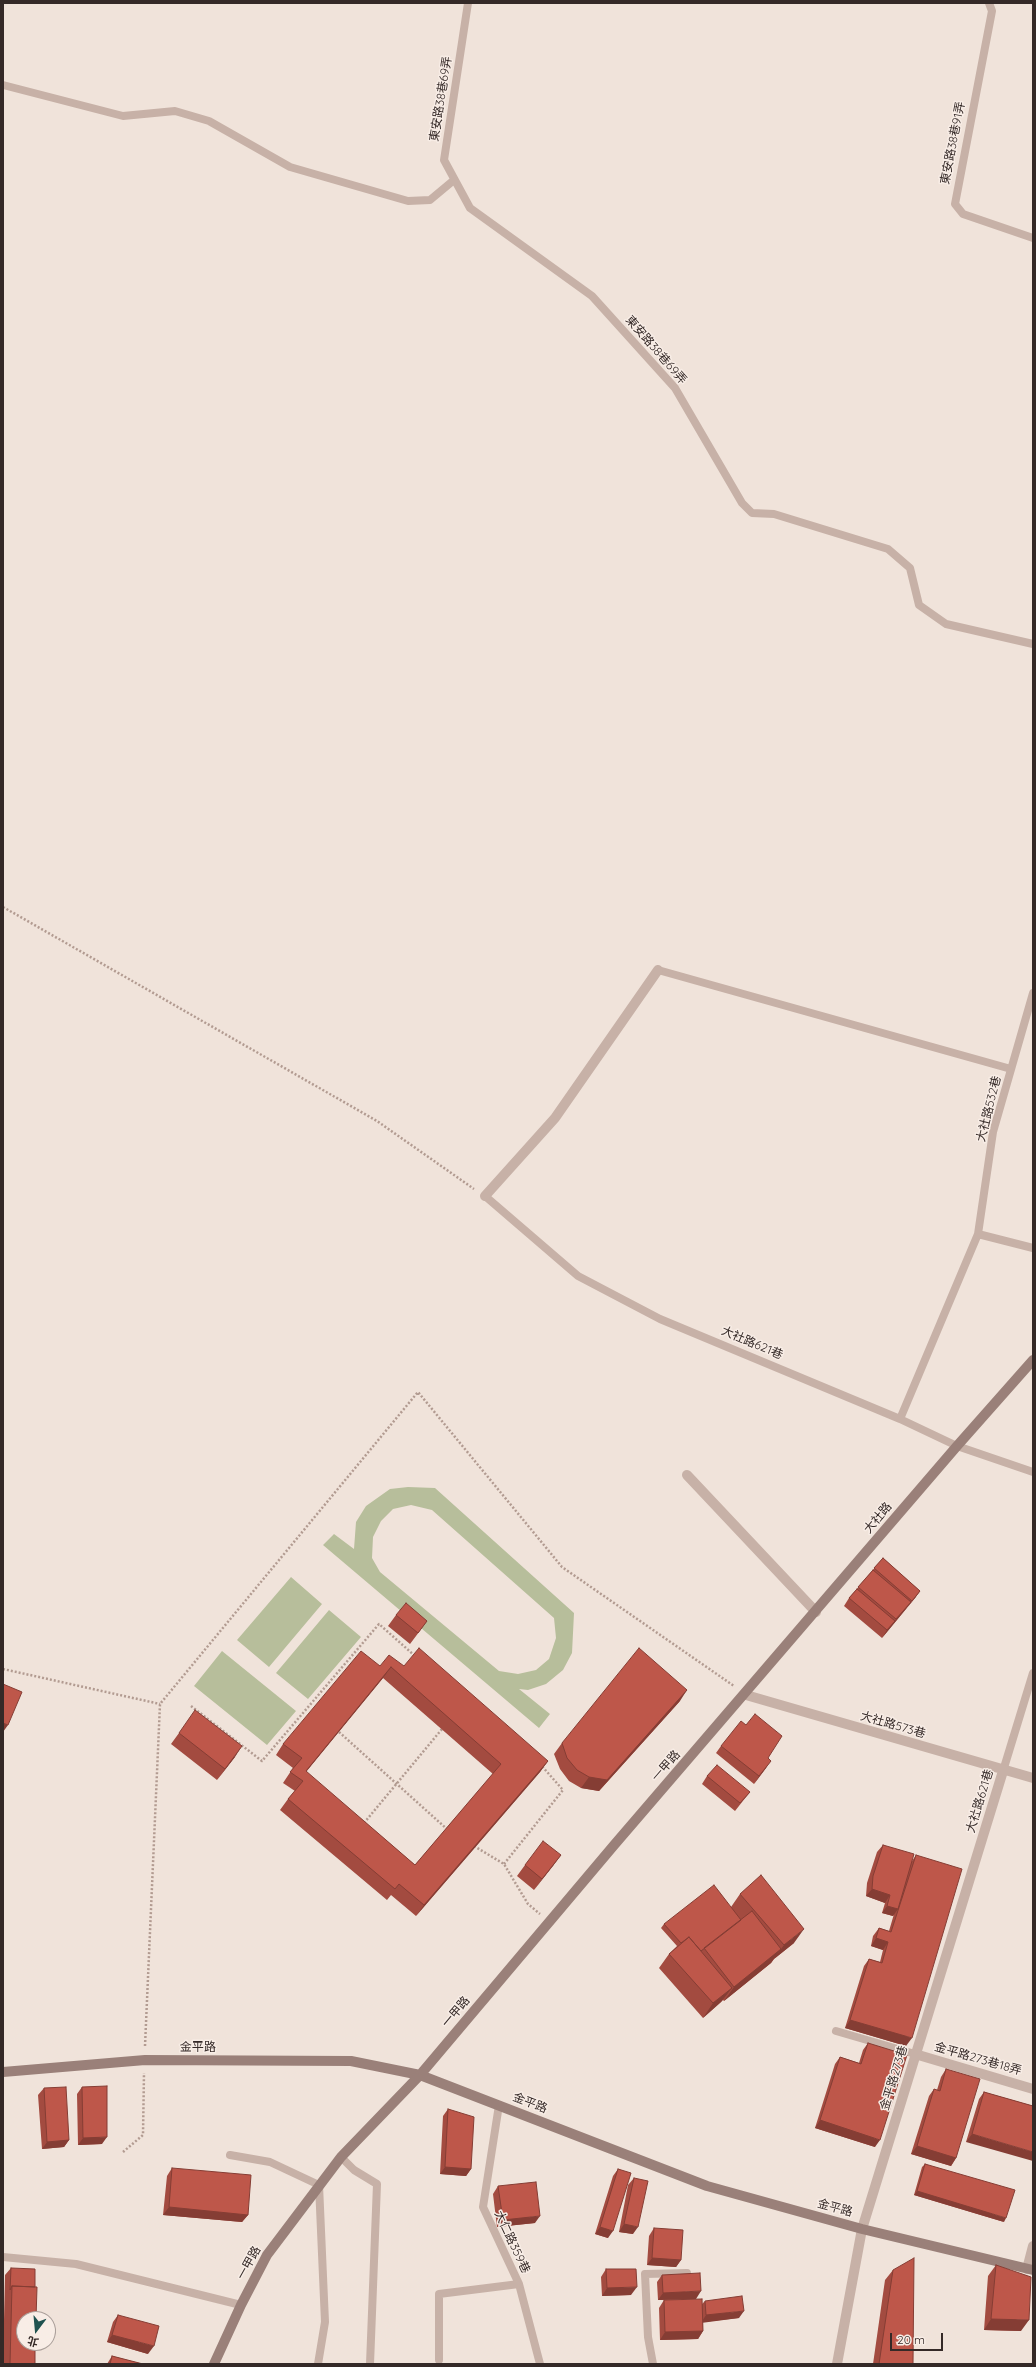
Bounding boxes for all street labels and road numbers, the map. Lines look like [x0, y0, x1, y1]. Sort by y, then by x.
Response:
street label: 東安路38巷69弄 [427, 55, 455, 143]
street label: 東安路38巷91弄 [938, 100, 968, 186]
street label: 東安路38巷69弄 [622, 313, 690, 387]
street label: 大社路532巷 [974, 1075, 1004, 1143]
street label: 大社路621巷 [719, 1324, 785, 1362]
street label: 大社路 [861, 1500, 895, 1536]
street label: 大社路573巷 [859, 1709, 927, 1741]
street label: 一甲路 [649, 1748, 683, 1784]
street label: 大社路621巷 [964, 1768, 996, 1834]
street label: 一甲路 [439, 1994, 473, 2030]
street label: 金平路 [180, 2040, 216, 2054]
street label: 金平路273巷18弄 [933, 2040, 1023, 2078]
street label: 金平路273巷 [877, 2044, 911, 2112]
street label: 金平路 [511, 2090, 549, 2116]
street label: 金平路 [816, 2196, 854, 2220]
street label: 大仁路359巷 [491, 2208, 533, 2276]
street label: 一甲路 [234, 2244, 264, 2282]

